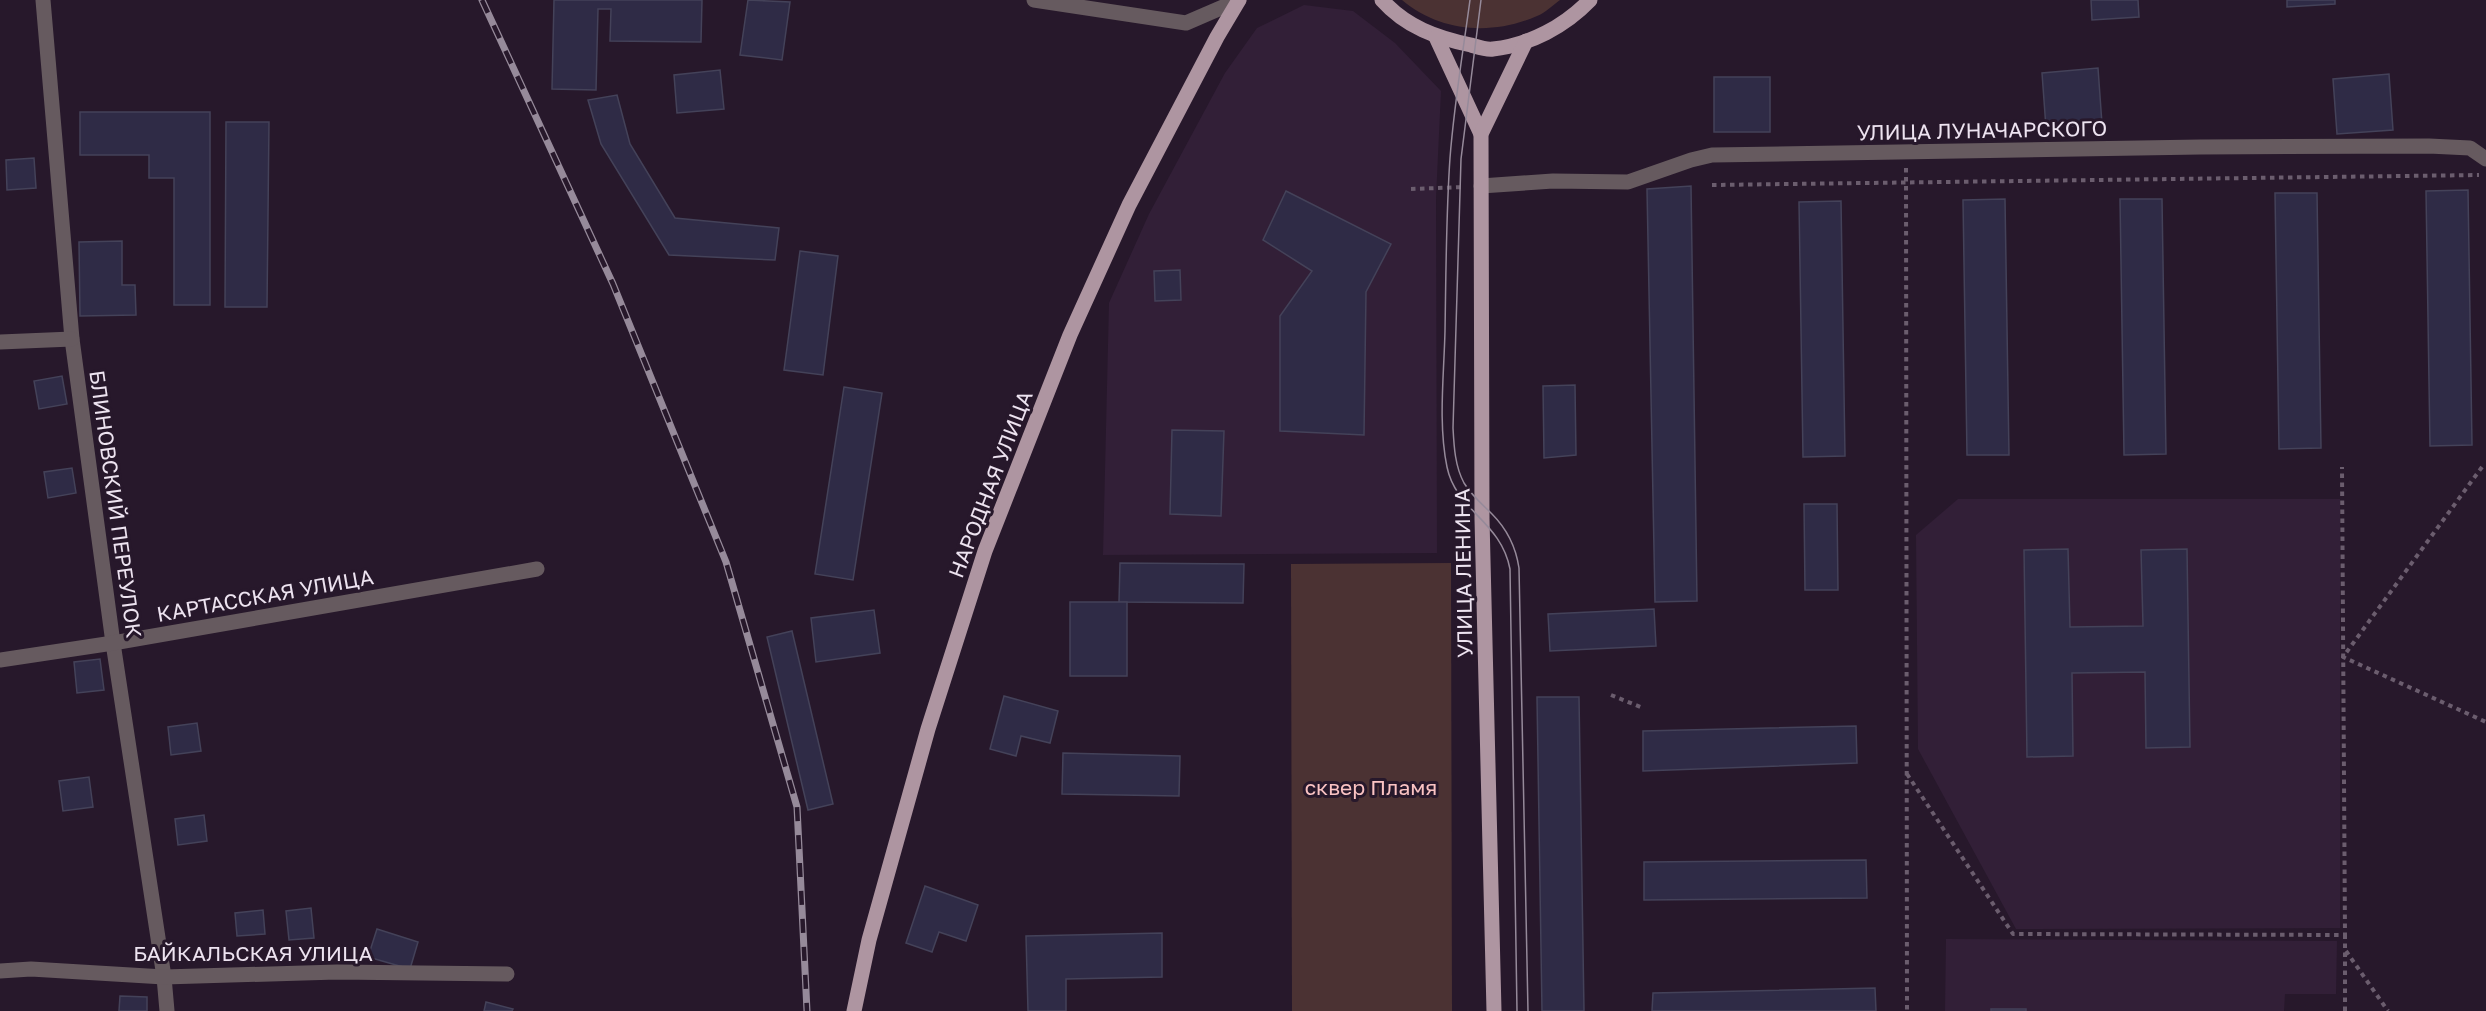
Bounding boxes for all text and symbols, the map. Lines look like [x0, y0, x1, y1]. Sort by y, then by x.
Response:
street label: УЛИЦА ЛУНАЧАРСКОГО [1857, 115, 2107, 145]
street label: БЛИНОВСКИЙ ПЕРЕУЛОК [84, 369, 148, 640]
street label: НАРОДНАЯ УЛИЦА [942, 387, 1038, 581]
street label: УЛИЦА ЛЕНИНА [1449, 488, 1477, 658]
street label: КАРТАССКАЯ УЛИЦА [155, 563, 375, 627]
park label: сквер Пламя [1305, 774, 1437, 800]
street label: БАЙКАЛЬСКАЯ УЛИЦА [133, 940, 373, 966]

